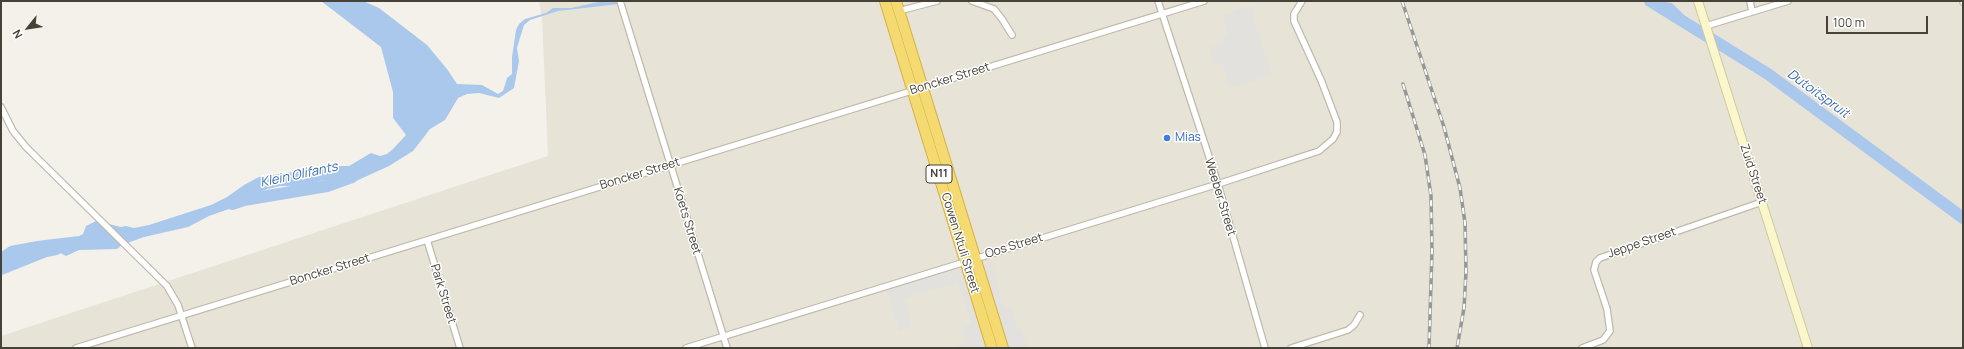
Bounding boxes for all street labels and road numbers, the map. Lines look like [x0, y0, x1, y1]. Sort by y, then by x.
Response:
street label: Boncker Street [908, 60, 992, 98]
street label: Zuid Street [1737, 142, 1769, 206]
street label: Boncker Street [598, 155, 682, 193]
street label: Weeber Street [1201, 156, 1239, 238]
road number: N11 [926, 165, 952, 183]
street label: Koets Street [670, 186, 704, 256]
street label: Cowen Ntuli Street [938, 191, 982, 295]
street label: Jeppe Street [1606, 225, 1678, 261]
street label: Oos Street [983, 230, 1045, 262]
street label: Boncker Street [288, 251, 372, 289]
street label: Park Street [427, 262, 459, 326]

